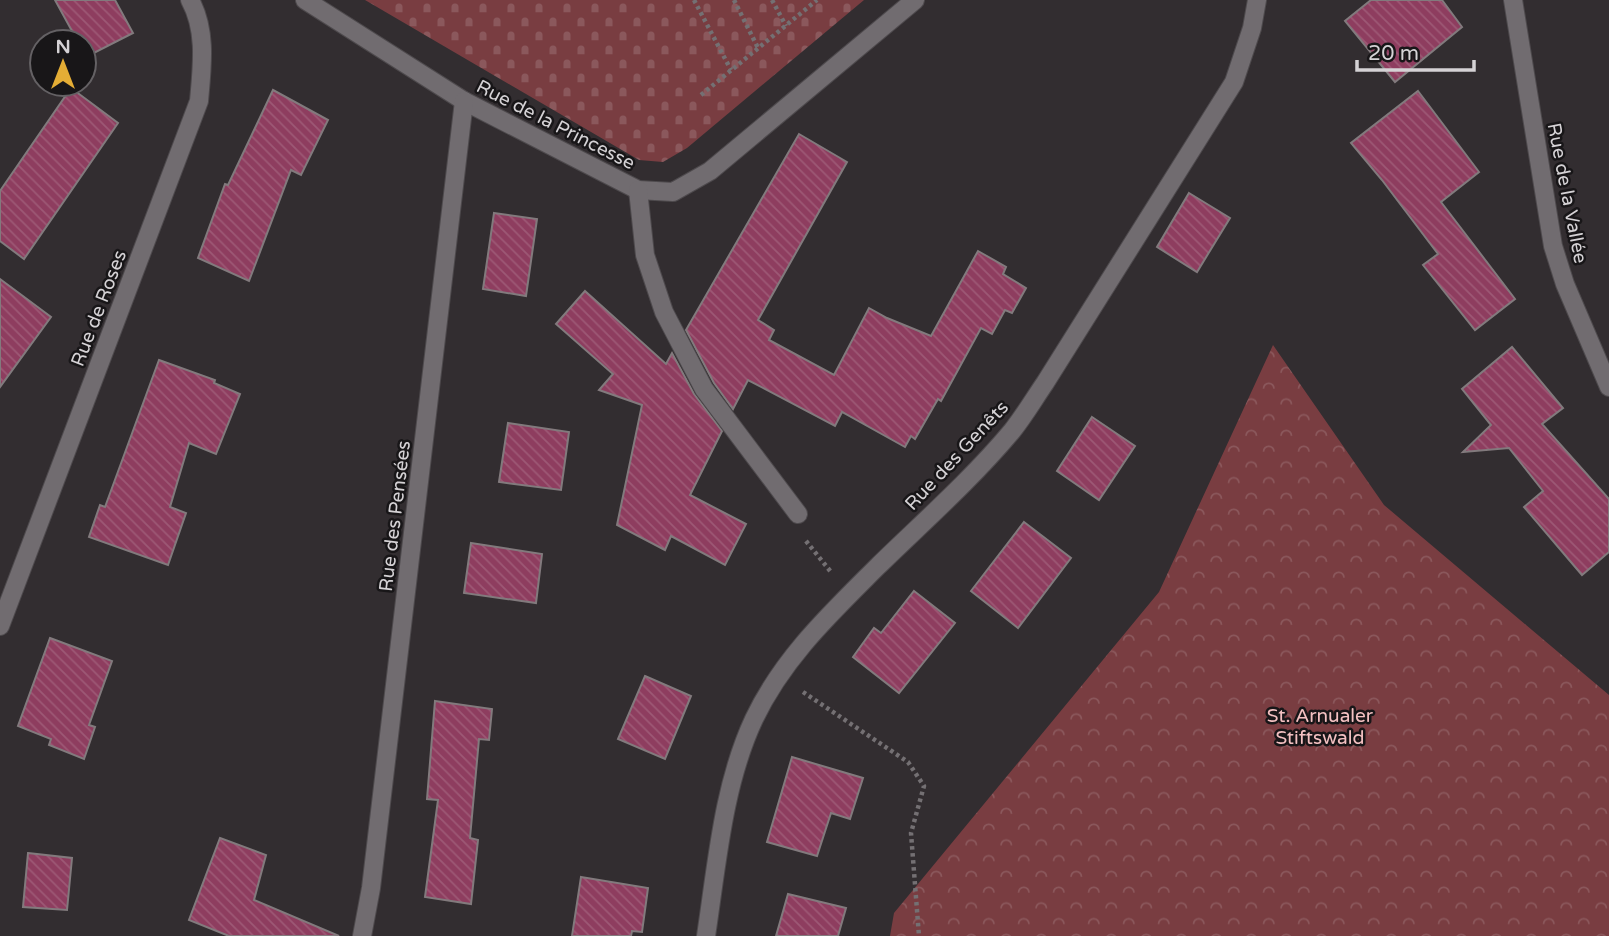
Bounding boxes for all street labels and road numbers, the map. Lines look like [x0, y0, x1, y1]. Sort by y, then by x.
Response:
street label: Rue de la Princesse [473, 75, 638, 174]
street label: Rue de la Vallée [1543, 121, 1591, 265]
street label: Rue de Roses [67, 247, 131, 370]
street label: Rue des Genêts [900, 396, 1013, 515]
street label: Rue des Pensées [375, 439, 415, 593]

